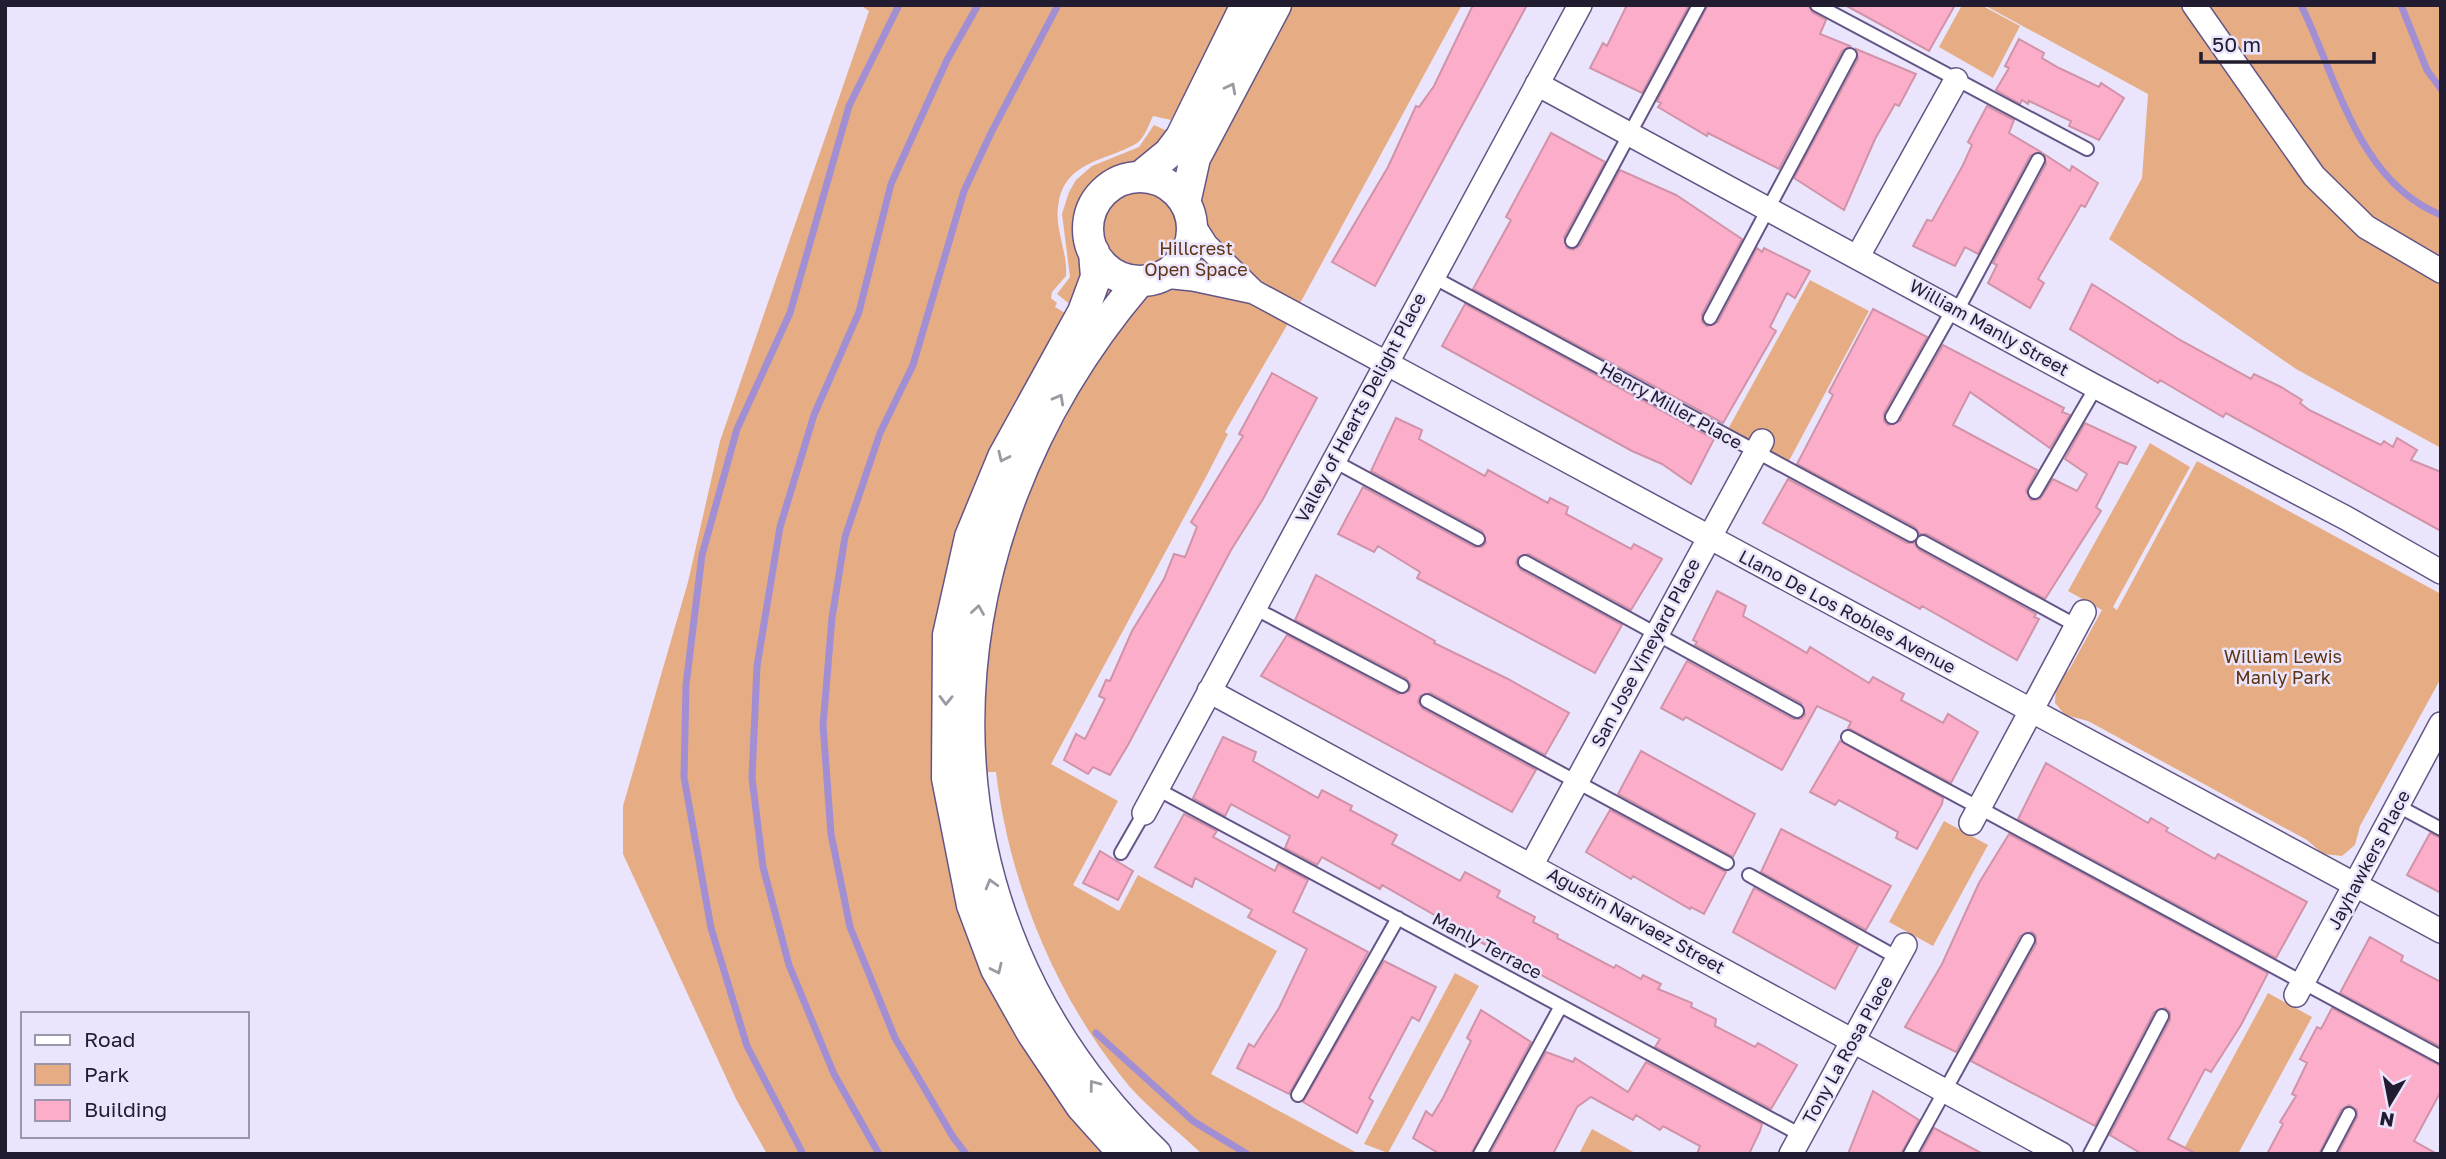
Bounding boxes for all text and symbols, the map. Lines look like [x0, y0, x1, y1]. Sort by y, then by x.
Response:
scale bar [2201, 21, 2374, 65]
text: 50 m [2212, 31, 2261, 57]
one-way arrow [1223, 83, 1237, 95]
park label: Hillcrest Open Space [1144, 237, 1248, 280]
street label: William Manly Street [1906, 274, 2073, 380]
street label: Valley of Hearts Delight Place [1290, 289, 1430, 526]
street label: Henry Miller Place [1597, 357, 1746, 453]
one-way arrow [1051, 394, 1064, 406]
one-way arrow [997, 450, 1011, 463]
street label: Llano De Los Robles Avenue [1735, 545, 1960, 678]
street label: San Jose Vineyard Place [1586, 554, 1704, 751]
one-way arrow [970, 604, 985, 616]
park label: William Lewis Manly Park [2224, 645, 2342, 688]
one-way arrow [938, 695, 954, 706]
street label: Jayhawkers Place [2322, 786, 2414, 933]
street label: Agustin Narvaez Street [1544, 862, 1729, 978]
one-way arrow [985, 878, 1000, 890]
street label: Manly Terrace [1429, 907, 1546, 983]
one-way arrow [989, 962, 1003, 974]
street label: Tony La Rosa Place [1797, 972, 1897, 1127]
legend [21, 1012, 248, 1138]
text: Road [84, 1026, 135, 1052]
text: Park [84, 1061, 130, 1087]
north arrow [2355, 1068, 2425, 1138]
one-way arrow [1089, 1080, 1102, 1093]
text: Building [84, 1096, 167, 1122]
text: N [2378, 1108, 2396, 1133]

